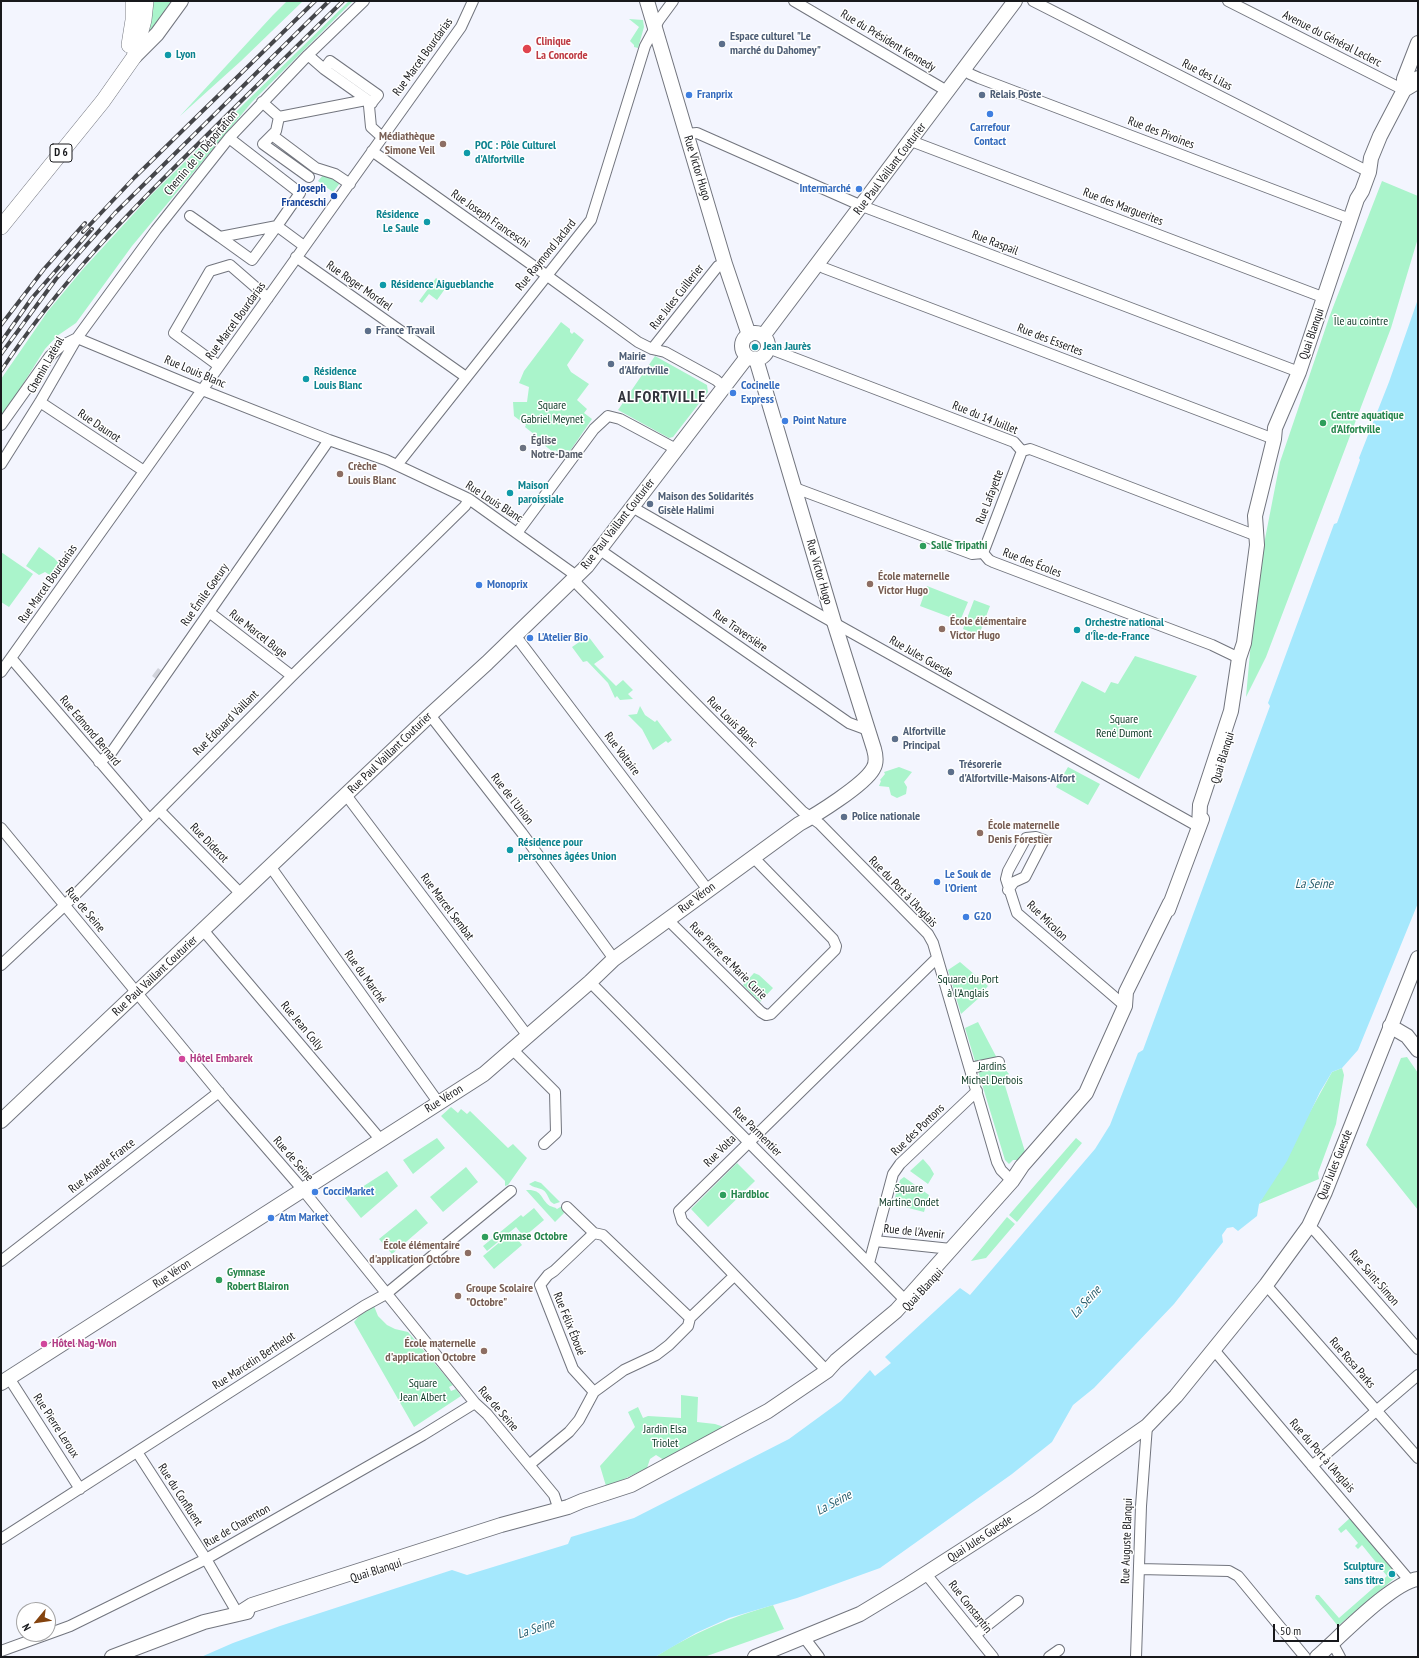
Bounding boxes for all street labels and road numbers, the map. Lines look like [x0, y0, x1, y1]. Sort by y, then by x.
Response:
street label: Rue du Président Kennedy [838, 7, 938, 75]
street label: Avenue du Général Leclerc [1280, 8, 1384, 70]
street label: Rue Marcel Bourdarias [390, 15, 456, 99]
street label: Rue des Lilas [1179, 56, 1235, 94]
street label: Chemin de la Déportation [161, 108, 241, 198]
street label: Rue des Pivoines [1126, 114, 1196, 152]
street label: Rue Paul Vaillant Couturier [851, 120, 929, 218]
street label: Rue Victor Hugo [680, 134, 714, 202]
road number: D 6 [50, 144, 72, 162]
street label: Rue des Marguerites [1081, 185, 1165, 229]
street label: Rue Joseph Franceschi [448, 187, 532, 251]
street label: Rue Raymond Jaclard [513, 216, 579, 294]
street label: Rue Raspail [970, 228, 1020, 258]
street label: Rue Roger Mordrel [323, 258, 395, 314]
street label: Rue Jules Cuillerier [647, 262, 707, 332]
street label: Rue Marcel Bourdarias [203, 279, 269, 363]
street label: Quai Blanqui [1297, 306, 1327, 362]
street label: Rue des Essertes [1015, 321, 1085, 359]
street label: Chemin Latéral [25, 334, 67, 396]
street label: Rue Louis Blanc [162, 353, 228, 391]
street label: Rue du 14 Juillet [950, 398, 1020, 438]
street label: Rue Daunot [75, 406, 123, 446]
street label: Rue Lafayette [973, 468, 1007, 526]
street label: Rue Paul Vaillant Couturier [578, 476, 658, 572]
street label: Rue Louis Blanc [463, 478, 525, 526]
street label: Rue Victor Hugo [803, 538, 835, 606]
street label: Rue Marcel Bourdarias [16, 542, 80, 626]
street label: Rue des Écoles [1001, 545, 1063, 581]
street label: Rue Émile Goeury [178, 561, 232, 629]
street label: Rue Marcel Buge [226, 607, 290, 661]
street label: Rue Traversière [710, 607, 770, 655]
street label: Rue Jules Guesde [887, 633, 955, 681]
street label: Rue Édouard Vaillant [190, 687, 262, 759]
street label: Rue Edmond Bernard [56, 693, 124, 769]
street label: Rue Louis Blanc [704, 694, 760, 750]
street label: Rue Paul Vaillant Couturier [345, 709, 435, 797]
street label: Rue Voltaire [601, 730, 643, 778]
street label: Quai Blanqui [1208, 730, 1238, 786]
street label: Rue de l'Union [488, 771, 536, 827]
street label: Rue Diderot [187, 820, 231, 866]
street label: Rue du Port à l'Anglais [866, 854, 940, 930]
street label: Rue Marcel Sembat [417, 871, 477, 943]
street label: Rue Véron [676, 880, 718, 916]
street label: Rue de Seine [62, 885, 108, 935]
street label: Rue Micolon [1024, 898, 1070, 944]
street label: Rue Pierre et Marie Curie [686, 919, 770, 1003]
street label: Rue Paul Vaillant Couturier [109, 933, 201, 1019]
street label: Rue du Marché [341, 948, 389, 1006]
street label: Rue Jean Colly [277, 999, 327, 1053]
street label: Rue Véron [422, 1082, 466, 1116]
street label: Rue des Pontons [888, 1101, 948, 1159]
street label: Rue Parmentier [729, 1104, 785, 1160]
street label: Quai Jules Guesde [1314, 1128, 1356, 1202]
street label: Rue Volta [701, 1132, 739, 1170]
street label: Rue de Seine [270, 1134, 316, 1184]
street label: Rue Anatole France [66, 1136, 138, 1196]
street label: Rue de l'Avenir [883, 1222, 945, 1242]
street label: Rue Saint-Simon [1346, 1247, 1402, 1309]
street label: Rue Véron [150, 1256, 194, 1292]
street label: Quai Blanqui [900, 1266, 946, 1314]
street label: Rue Félix Éboué [550, 1290, 588, 1358]
street label: Rue Marcelin Berthelot [210, 1329, 298, 1393]
street label: Rue Rosa Parks [1326, 1335, 1378, 1391]
street label: Rue de Seine [475, 1384, 521, 1434]
street label: Rue Pierre Leroux [30, 1391, 82, 1461]
street label: Rue du Port à l'Anglais [1286, 1416, 1358, 1496]
street label: Rue du Confluent [155, 1461, 205, 1529]
street label: Rue Auguste Blanqui [1118, 1498, 1136, 1584]
street label: Rue de Charenton [201, 1501, 273, 1551]
street label: Quai Jules Guesde [945, 1513, 1015, 1565]
street label: Quai Blanqui [348, 1556, 404, 1586]
street label: Rue Constantin [945, 1578, 995, 1636]

